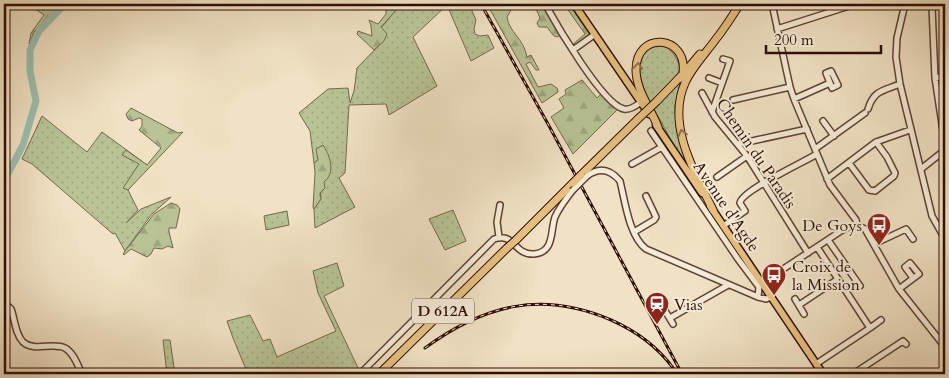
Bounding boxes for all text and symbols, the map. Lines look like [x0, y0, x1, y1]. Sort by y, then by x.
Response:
scale bar [766, 22, 882, 54]
text: 200 m [774, 30, 814, 50]
one-way arrow [632, 61, 643, 69]
street label: Chemin du Paradis [711, 94, 801, 213]
one-way arrow [677, 129, 687, 138]
street label: Avenue d'Agde [688, 157, 764, 256]
bus stop icon: De Goys [866, 212, 892, 246]
place label: De Goys [802, 215, 862, 237]
place label: Croix de la Mission [792, 256, 860, 296]
bus stop icon: Croix de la Mission [761, 262, 787, 296]
station icon: Vias [644, 291, 670, 325]
place label: Vias [674, 294, 703, 316]
road number: D 612A [412, 298, 474, 324]

